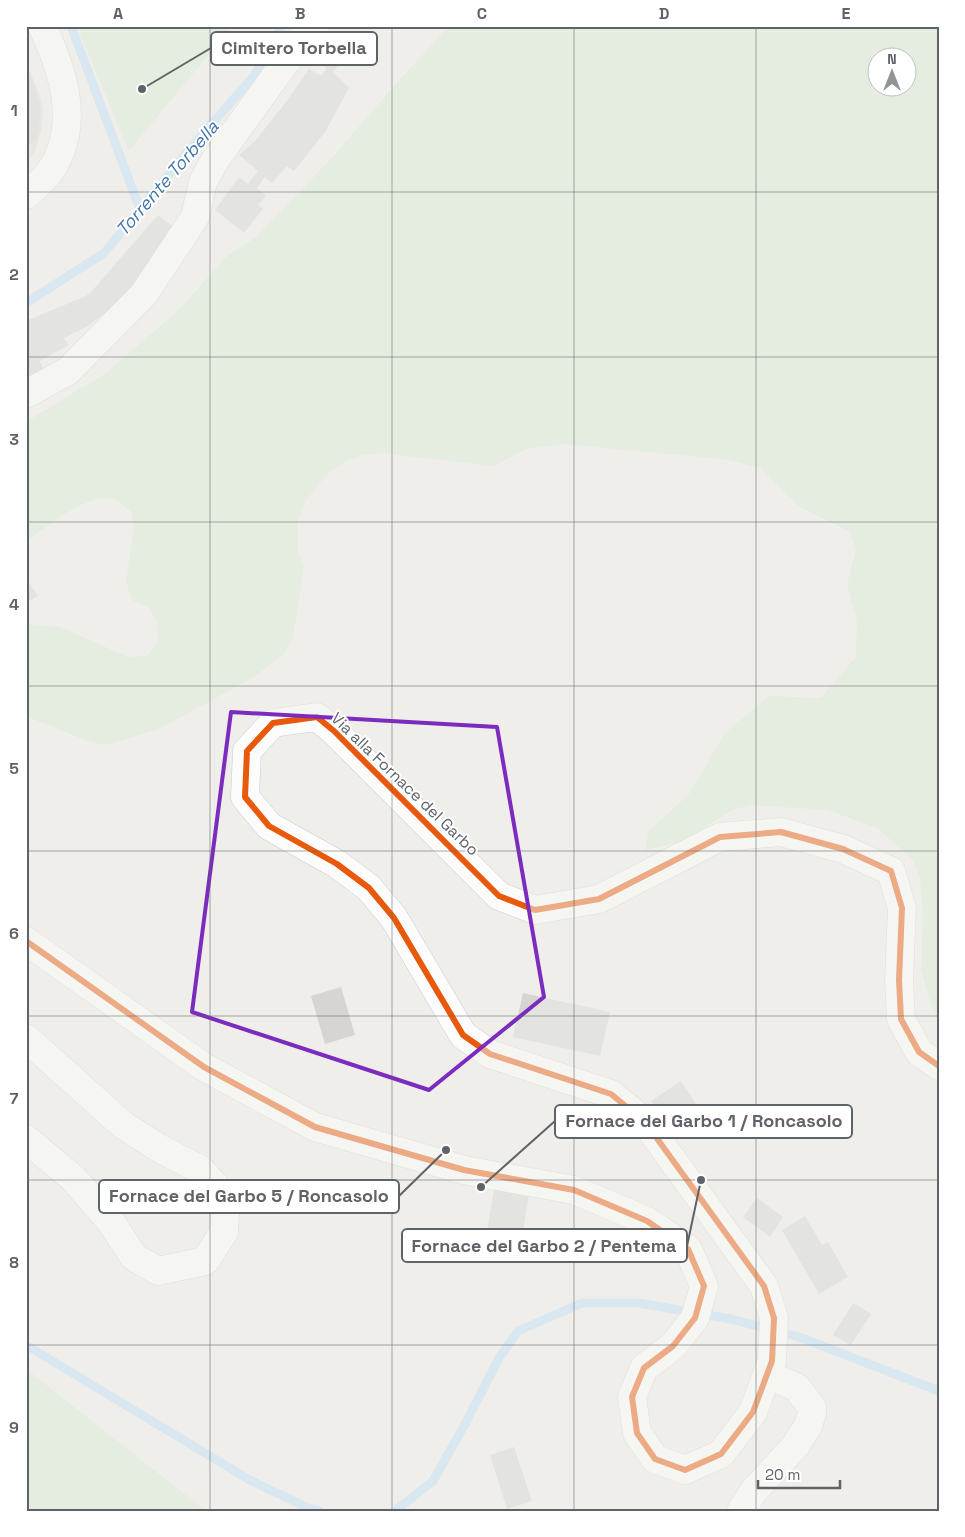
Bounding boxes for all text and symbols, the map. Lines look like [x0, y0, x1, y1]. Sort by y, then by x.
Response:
text: A [113, 3, 123, 24]
text: B [295, 3, 305, 24]
text: C [477, 3, 487, 24]
text: D [659, 3, 669, 24]
text: E [842, 3, 851, 24]
callout: Cimitero Torbella [211, 32, 377, 65]
text: Cimitero Torbella [221, 36, 367, 59]
north arrow [868, 48, 918, 98]
text: N [887, 50, 897, 68]
text: 1 [10, 100, 18, 121]
water label: Torrente Torbella [111, 115, 224, 240]
text: 2 [9, 264, 19, 285]
text: 3 [9, 429, 19, 450]
text: 4 [9, 594, 19, 615]
street label: Via alla Fornace del Garbo [327, 708, 483, 860]
text: 5 [9, 758, 19, 779]
text: 6 [9, 923, 19, 944]
text: 7 [10, 1088, 19, 1109]
callout: Fornace del Garbo 1 / Roncasolo [555, 1105, 852, 1138]
text: Fornace del Garbo 1 / Roncasolo [565, 1109, 843, 1132]
callout: Fornace del Garbo 5 / Roncasolo [99, 1180, 399, 1213]
text: Fornace del Garbo 5 / Roncasolo [109, 1184, 389, 1207]
callout: Fornace del Garbo 2 / Pentema [402, 1229, 687, 1262]
text: Fornace del Garbo 2 / Pentema [412, 1234, 677, 1257]
text: 8 [9, 1252, 19, 1273]
text: 9 [9, 1417, 19, 1438]
scale bar [758, 1457, 840, 1489]
text: 20 m [765, 1465, 800, 1484]

